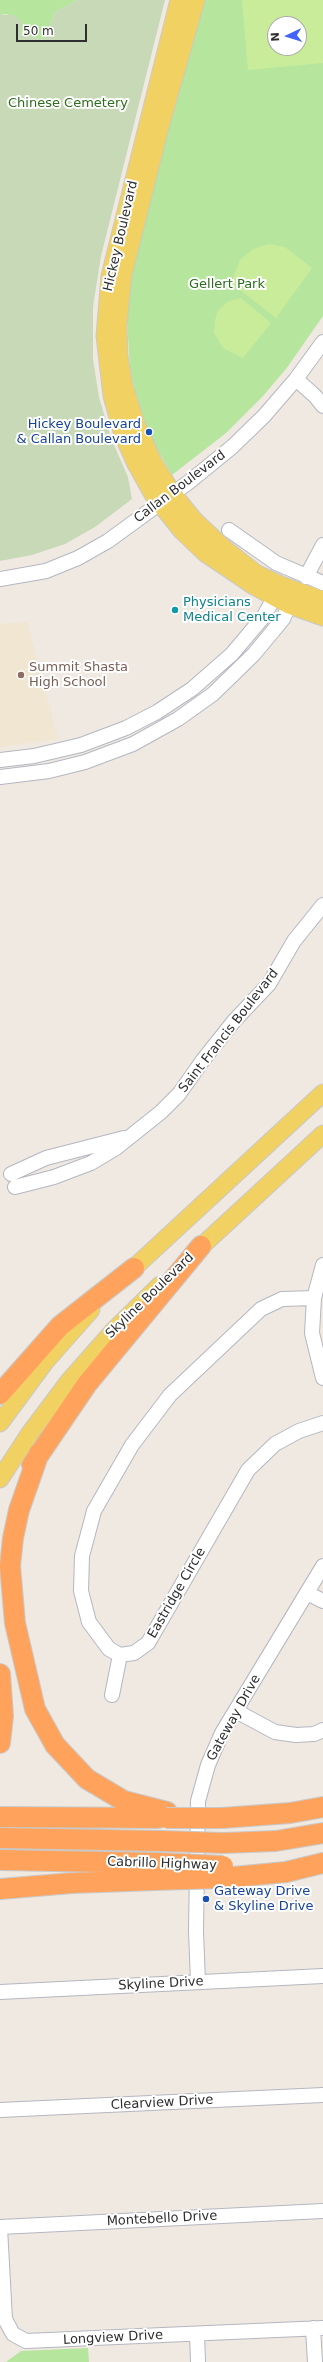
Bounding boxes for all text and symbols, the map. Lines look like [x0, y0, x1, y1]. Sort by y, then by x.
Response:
scale bar [18, 16, 89, 42]
north arrow [267, 16, 307, 56]
text: 50 m [23, 24, 54, 38]
text: N [269, 32, 282, 42]
park label: Chinese Cemetery [8, 96, 128, 112]
street label: Hickey Boulevard [101, 179, 141, 293]
park label: Gellert Park [189, 277, 265, 293]
place label: Hickey Boulevard & Callan Boulevard [16, 417, 141, 448]
marker: Hickey Boulevard & Callan Boulevard [144, 427, 154, 437]
street label: Callan Boulevard [131, 448, 229, 526]
place label: Physicians Medical Center [183, 595, 281, 626]
marker: Physicians Medical Center [170, 605, 180, 615]
place label: Summit Shasta High School [29, 660, 128, 691]
marker: Summit Shasta High School [16, 670, 26, 680]
street label: Saint Francis Boulevard [176, 966, 282, 1096]
street label: Skyline Boulevard [103, 1250, 197, 1342]
street label: Eastridge Circle [145, 1545, 209, 1641]
street label: Gateway Drive [204, 1672, 264, 1764]
street label: Cabrillo Highway [107, 1854, 217, 1874]
place label: Gateway Drive & Skyline Drive [214, 1884, 314, 1915]
marker: Gateway Drive & Skyline Drive [201, 1894, 211, 1904]
street label: Skyline Drive [118, 1974, 204, 1994]
street label: Clearview Drive [110, 2093, 214, 2113]
street label: Montebello Drive [106, 2208, 218, 2230]
street label: Longview Drive [63, 2328, 163, 2348]

